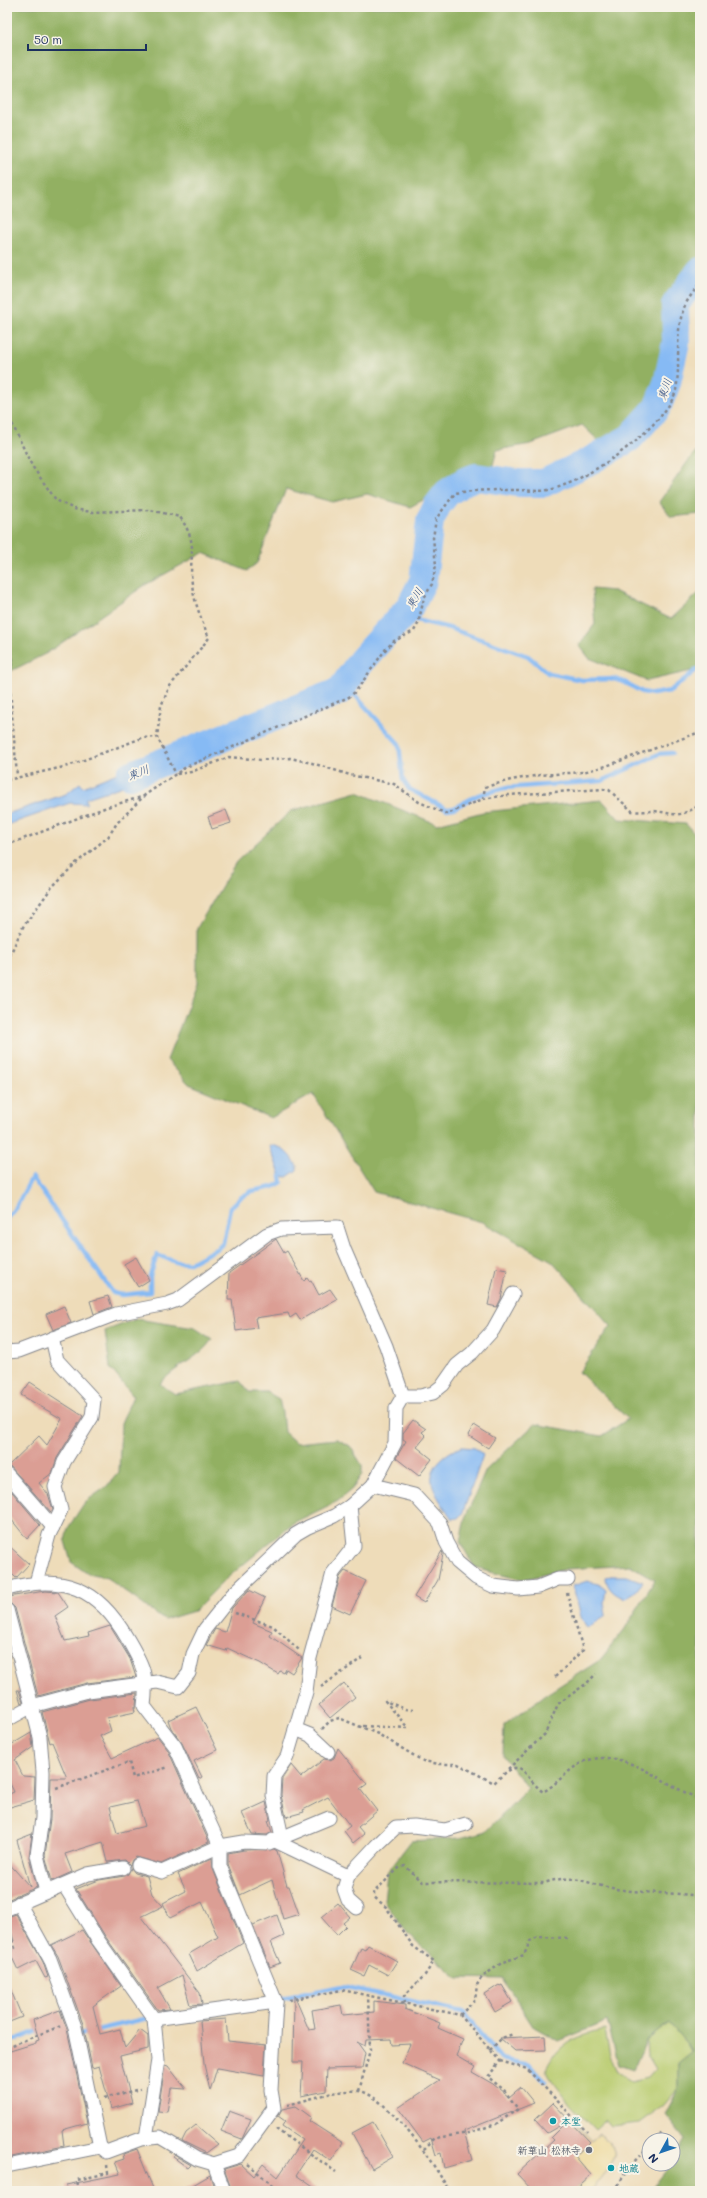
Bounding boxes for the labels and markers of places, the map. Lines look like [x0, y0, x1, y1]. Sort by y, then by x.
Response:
place label: 本堂 [561, 2114, 581, 2128]
marker: 本堂 [548, 2116, 558, 2126]
place label: 新華山 松林寺 [517, 2143, 581, 2157]
marker: 新華山 松林寺 [584, 2145, 594, 2155]
place label: 地蔵 [619, 2161, 639, 2175]
marker: 地蔵 [606, 2163, 616, 2173]

